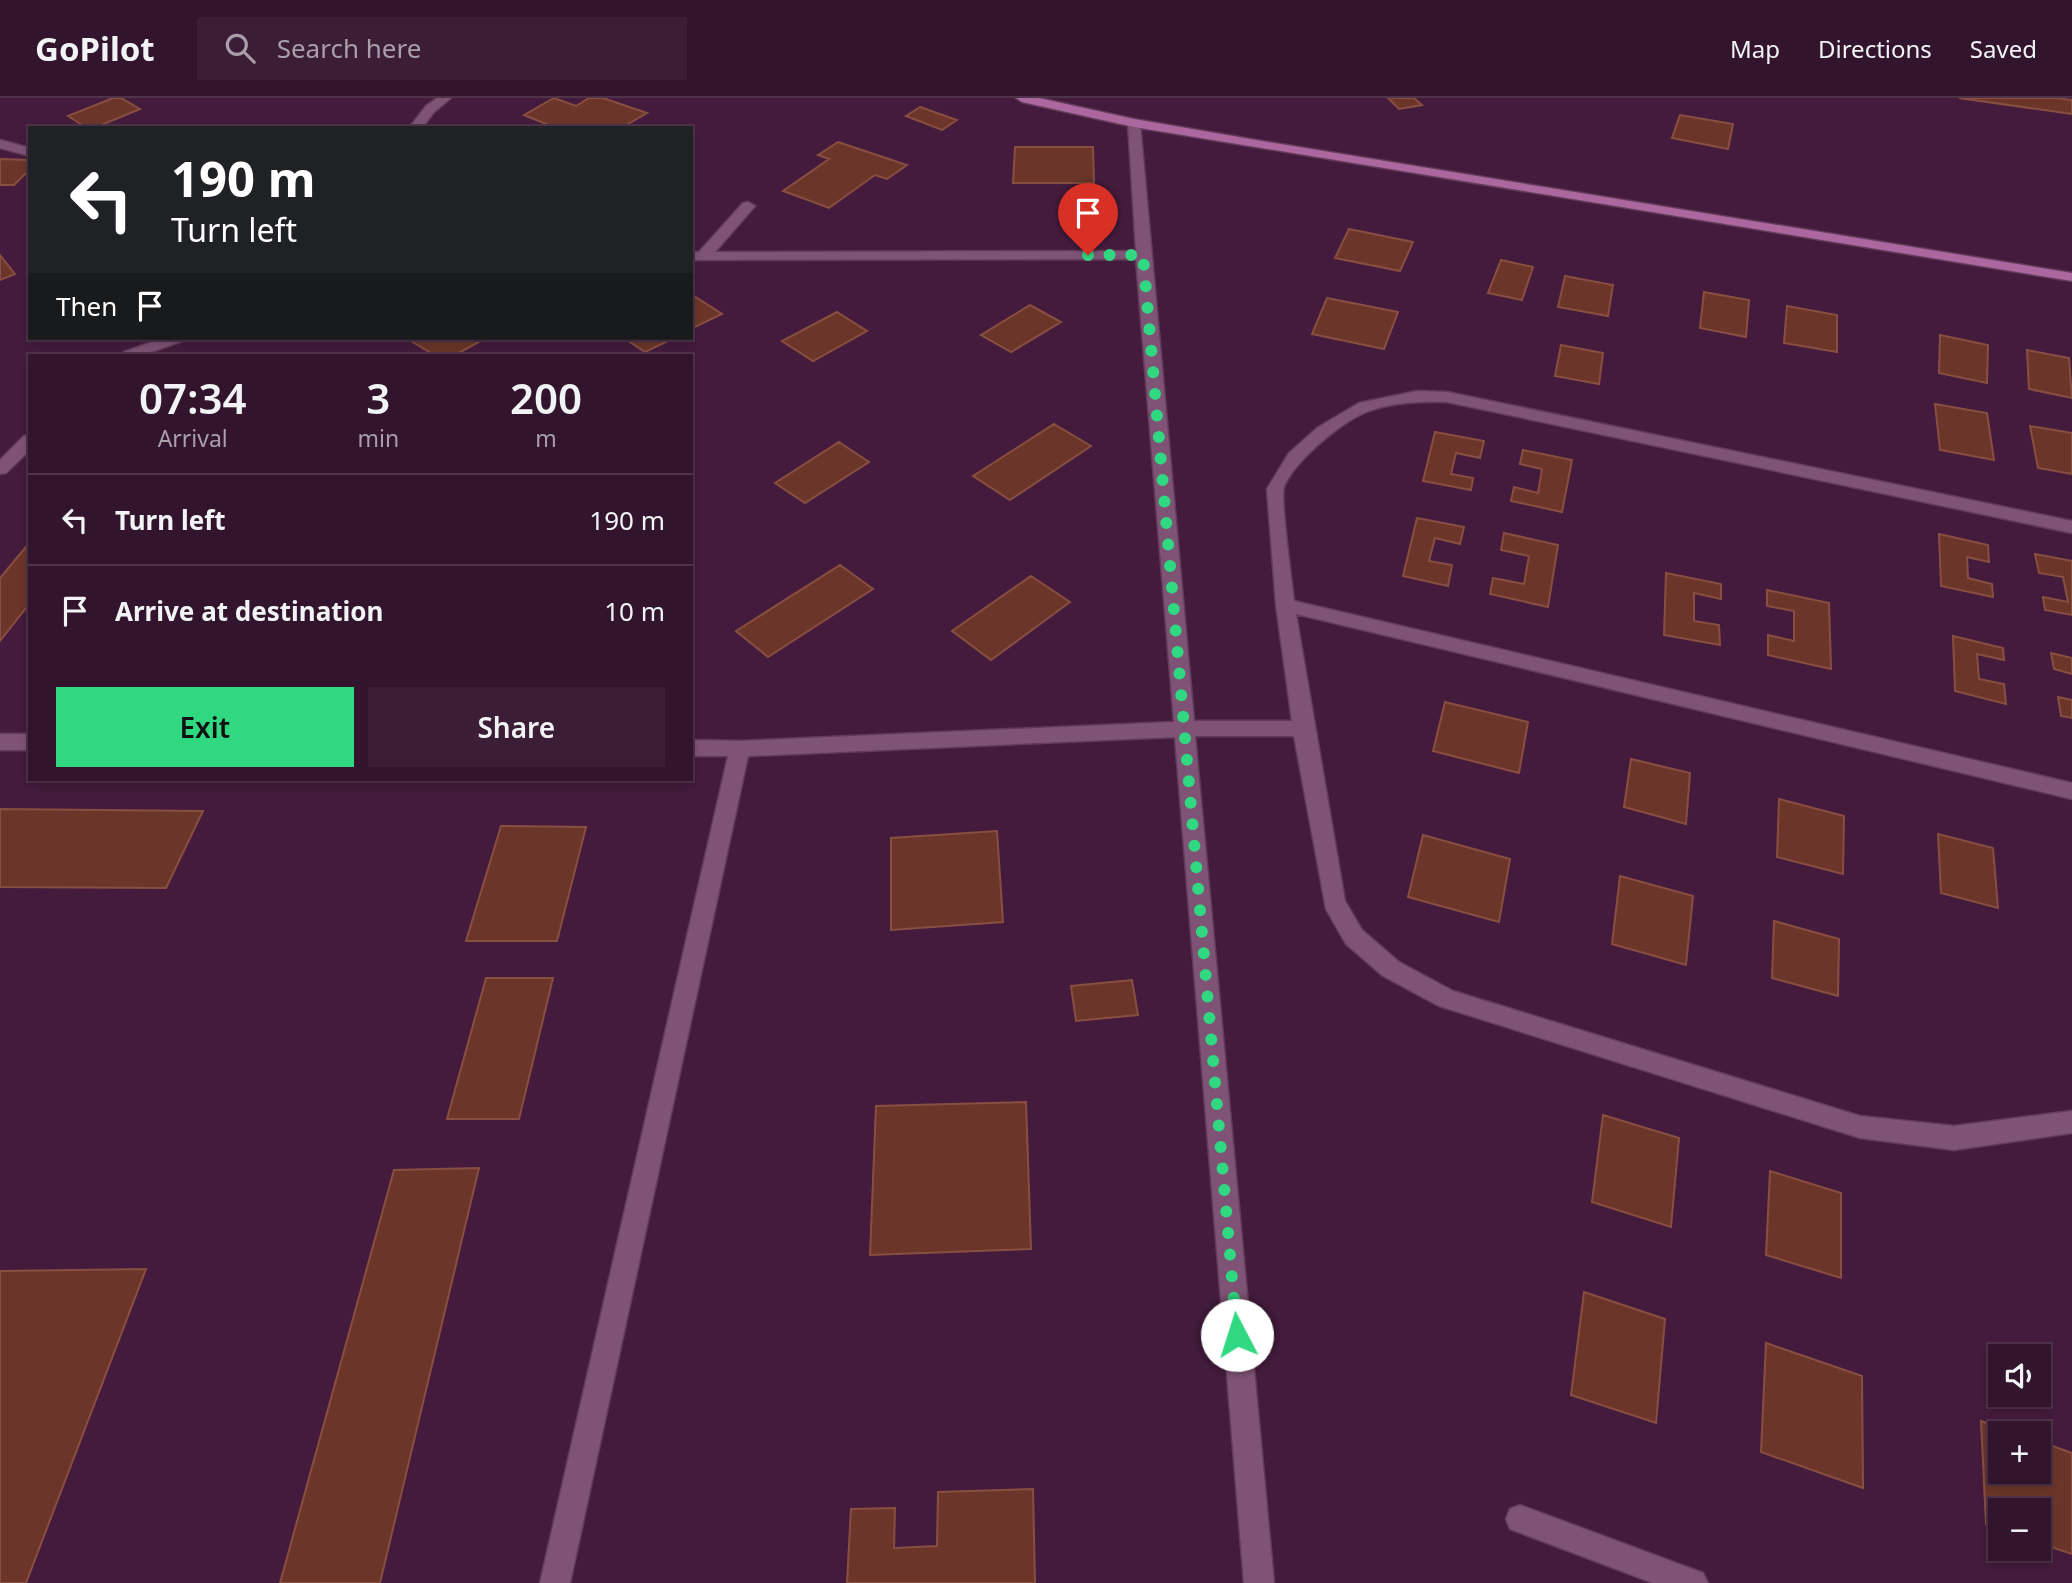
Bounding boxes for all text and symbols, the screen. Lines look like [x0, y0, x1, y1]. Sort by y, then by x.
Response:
search box [197, 17, 687, 80]
text: GoPilot [35, 26, 155, 71]
icon: search [221, 29, 259, 67]
text: Search here [277, 30, 421, 66]
text: Map [1730, 32, 1780, 65]
text: Directions [1818, 32, 1932, 65]
text: Saved [1970, 32, 2037, 65]
text: 190 m [171, 145, 316, 211]
icon: left [56, 154, 147, 245]
pin [1058, 183, 1118, 255]
icon: arrive [1069, 194, 1107, 232]
text: Turn left [171, 208, 297, 251]
icon: arrive [131, 287, 169, 325]
text: Then [56, 288, 117, 324]
text: 07:34 [139, 369, 247, 426]
text: 3 [366, 369, 390, 426]
text: 200 [510, 369, 582, 426]
text: Arrival [158, 422, 228, 454]
text: min [357, 422, 399, 454]
text: m [535, 422, 557, 454]
icon: left [56, 501, 94, 539]
text: Turn left [115, 502, 226, 538]
text: 190 m [589, 502, 665, 538]
icon: arrive [56, 592, 94, 630]
text: Arrive at destination [115, 593, 384, 629]
text: 10 m [604, 593, 665, 629]
button: Exit [56, 687, 354, 767]
button: Share [368, 687, 665, 767]
position arrow [1200, 1298, 1274, 1372]
map controls [1988, 1344, 2051, 1561]
button: sound [1988, 1344, 2051, 1407]
button: + [1988, 1421, 2051, 1484]
button: − [1988, 1498, 2051, 1561]

